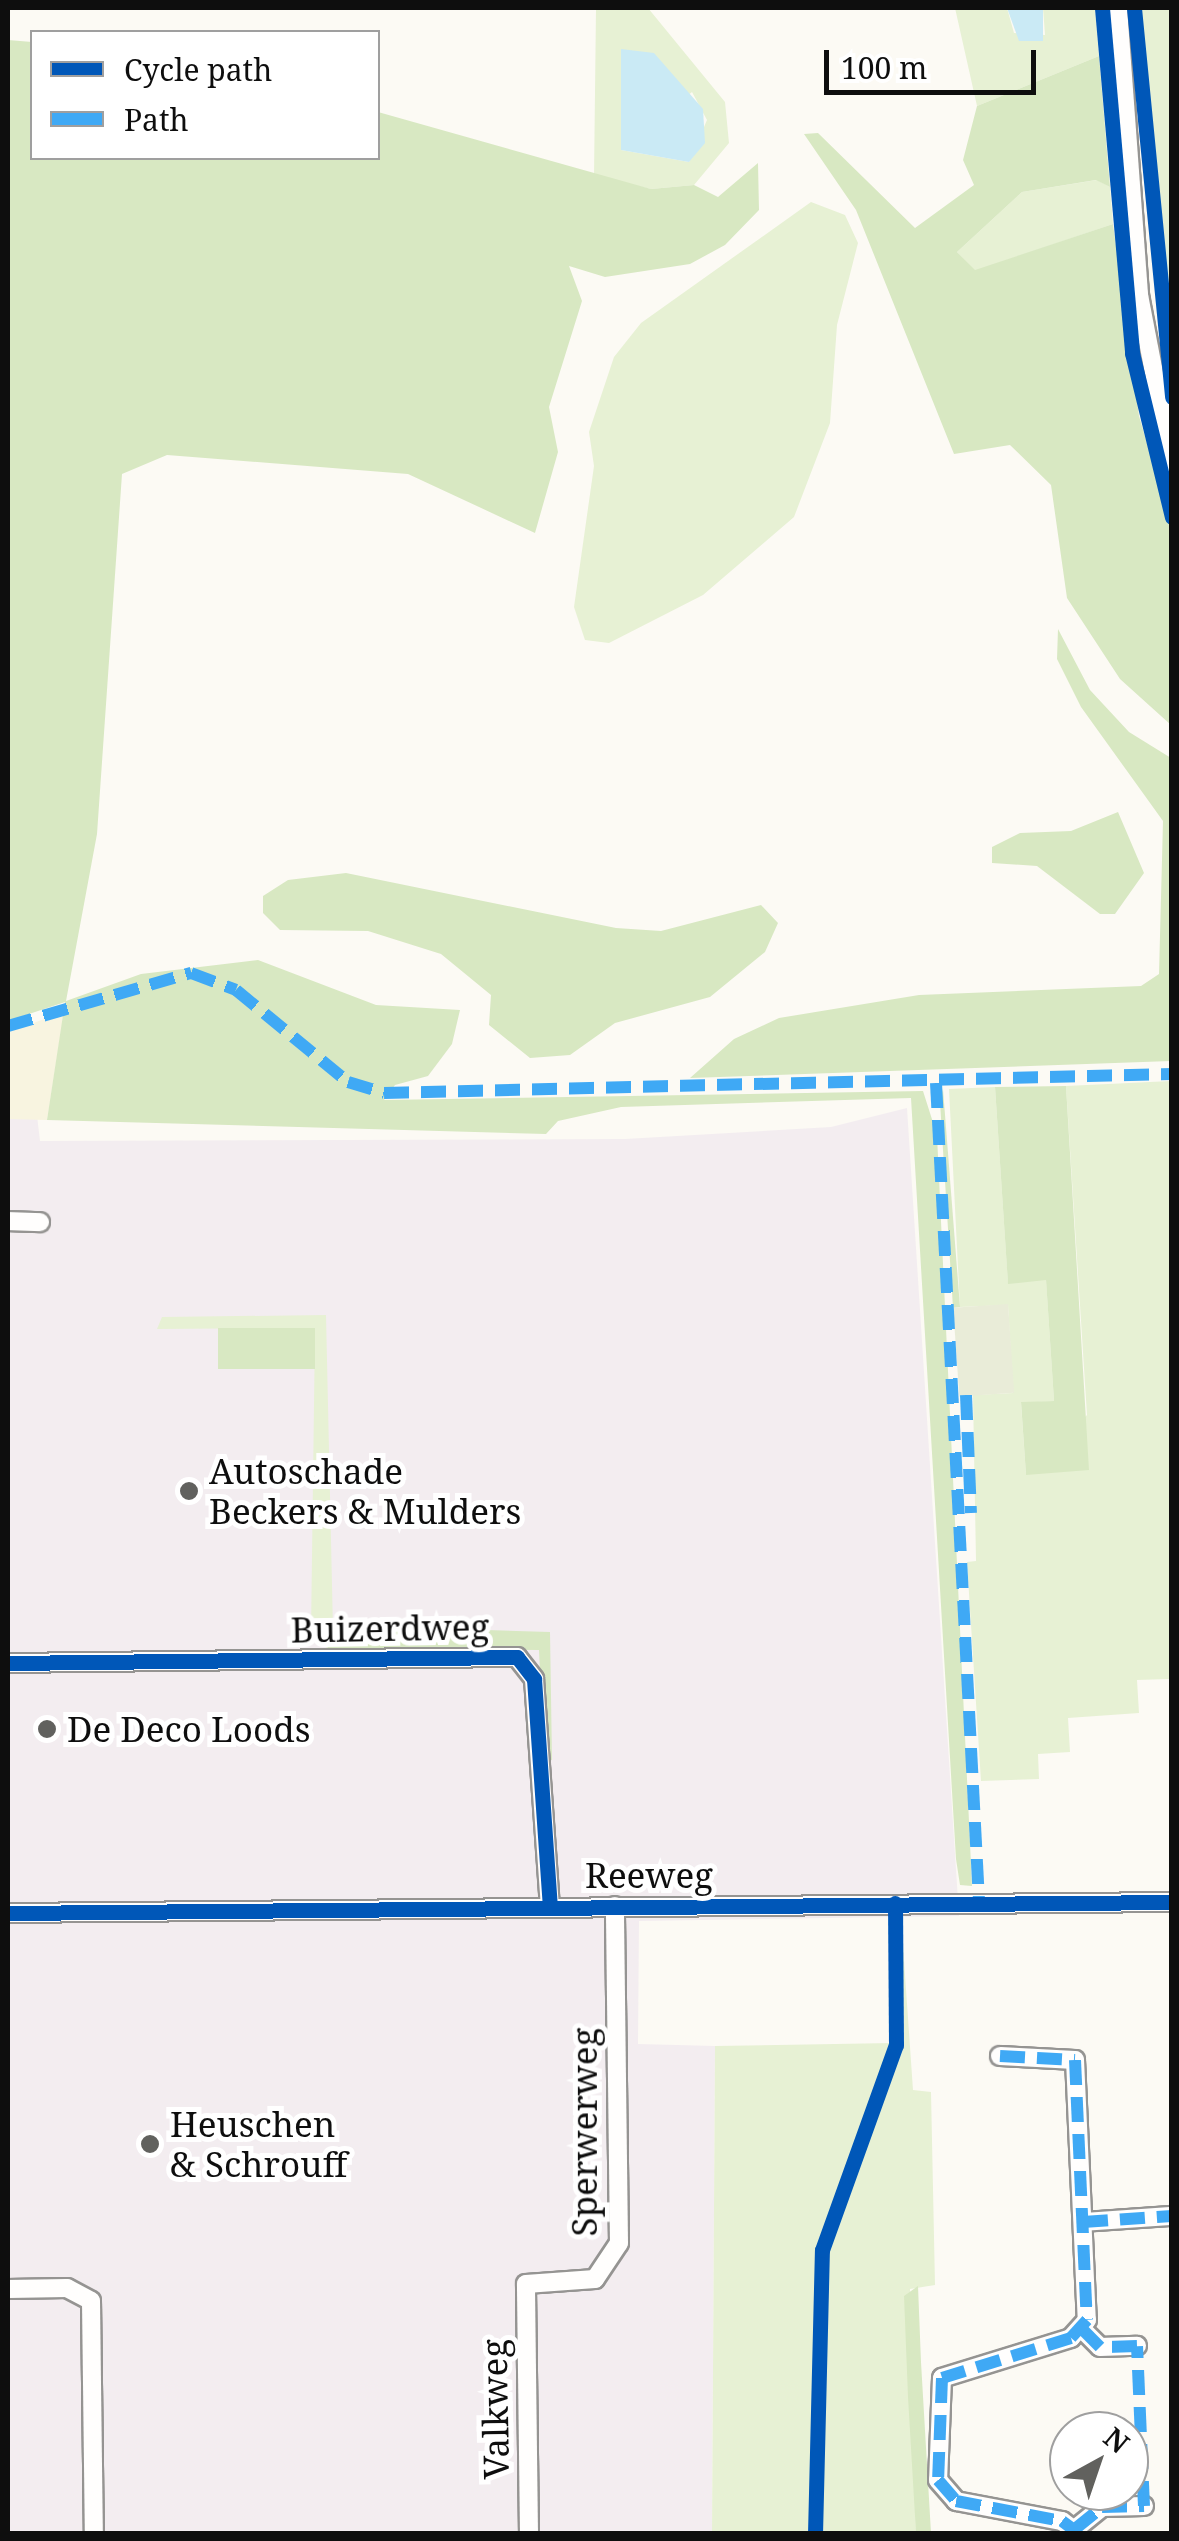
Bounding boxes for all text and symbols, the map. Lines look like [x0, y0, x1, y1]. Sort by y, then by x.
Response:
legend [30, 30, 380, 160]
scale bar [829, 30, 1042, 92]
text: 100 m [841, 47, 927, 88]
text: Cycle path [124, 49, 272, 90]
text: Path [124, 99, 189, 140]
place label: Autoschade Beckers & Mulders [209, 1450, 521, 1532]
marker: Autoschade Beckers & Mulders [178, 1480, 200, 1502]
street label: Buizerdweg [290, 1605, 490, 1651]
place label: De Deco Loods [67, 1708, 310, 1750]
marker: De Deco Loods [36, 1718, 58, 1740]
street label: Reeweg [585, 1854, 713, 1896]
street label: Sperwerweg [563, 2028, 605, 2236]
place label: Heuschen & Schrouff [170, 2103, 347, 2185]
marker: Heuschen & Schrouff [139, 2133, 161, 2155]
street label: Valkweg [473, 2339, 517, 2479]
north arrow [1049, 2411, 1149, 2511]
text: N [1096, 2418, 1138, 2461]

